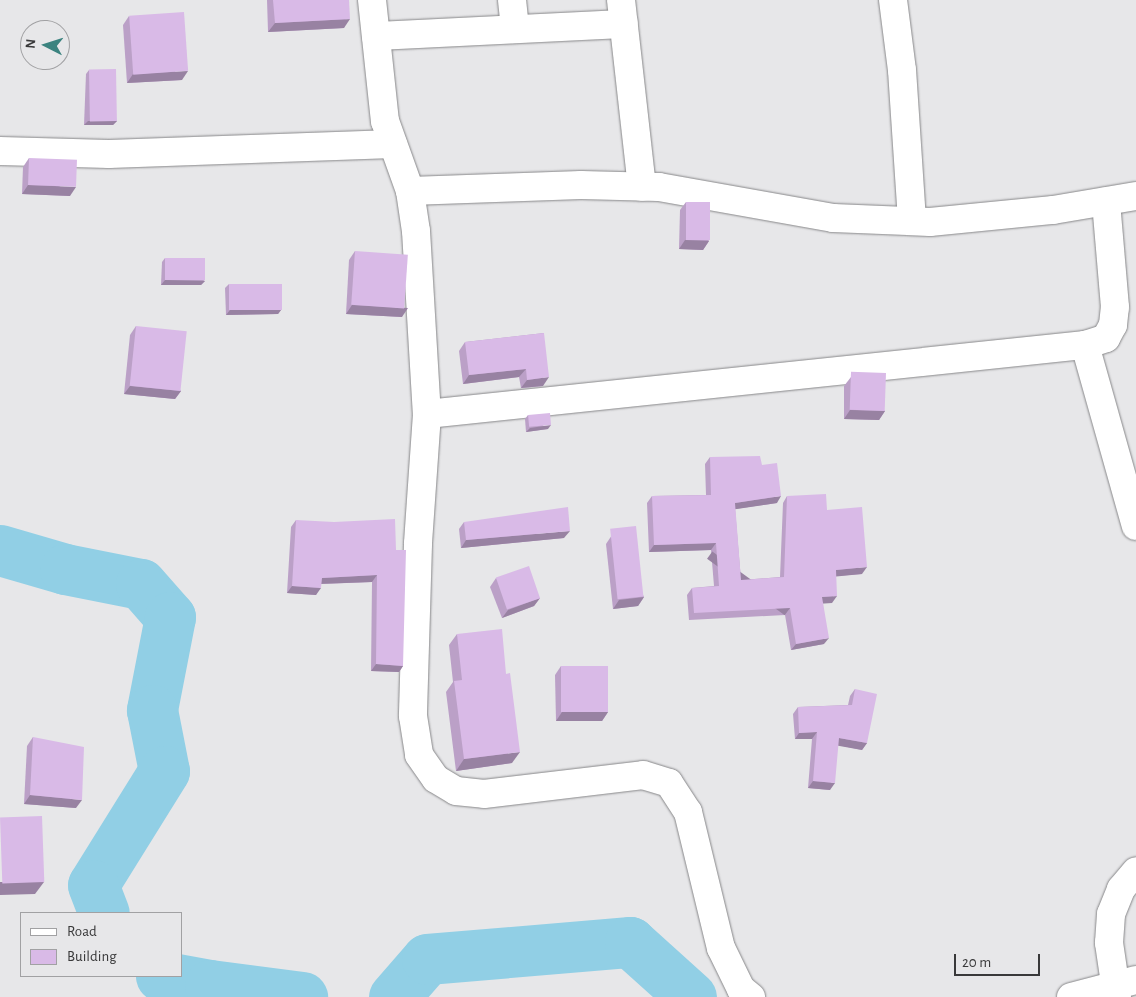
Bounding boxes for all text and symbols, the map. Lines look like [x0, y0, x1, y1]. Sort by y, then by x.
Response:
north arrow [20, 20, 70, 70]
text: N [24, 38, 38, 49]
legend [20, 912, 182, 977]
text: Road [67, 924, 97, 939]
scale bar [956, 944, 1042, 976]
text: Building [67, 949, 117, 964]
text: 20 m [962, 955, 991, 970]

